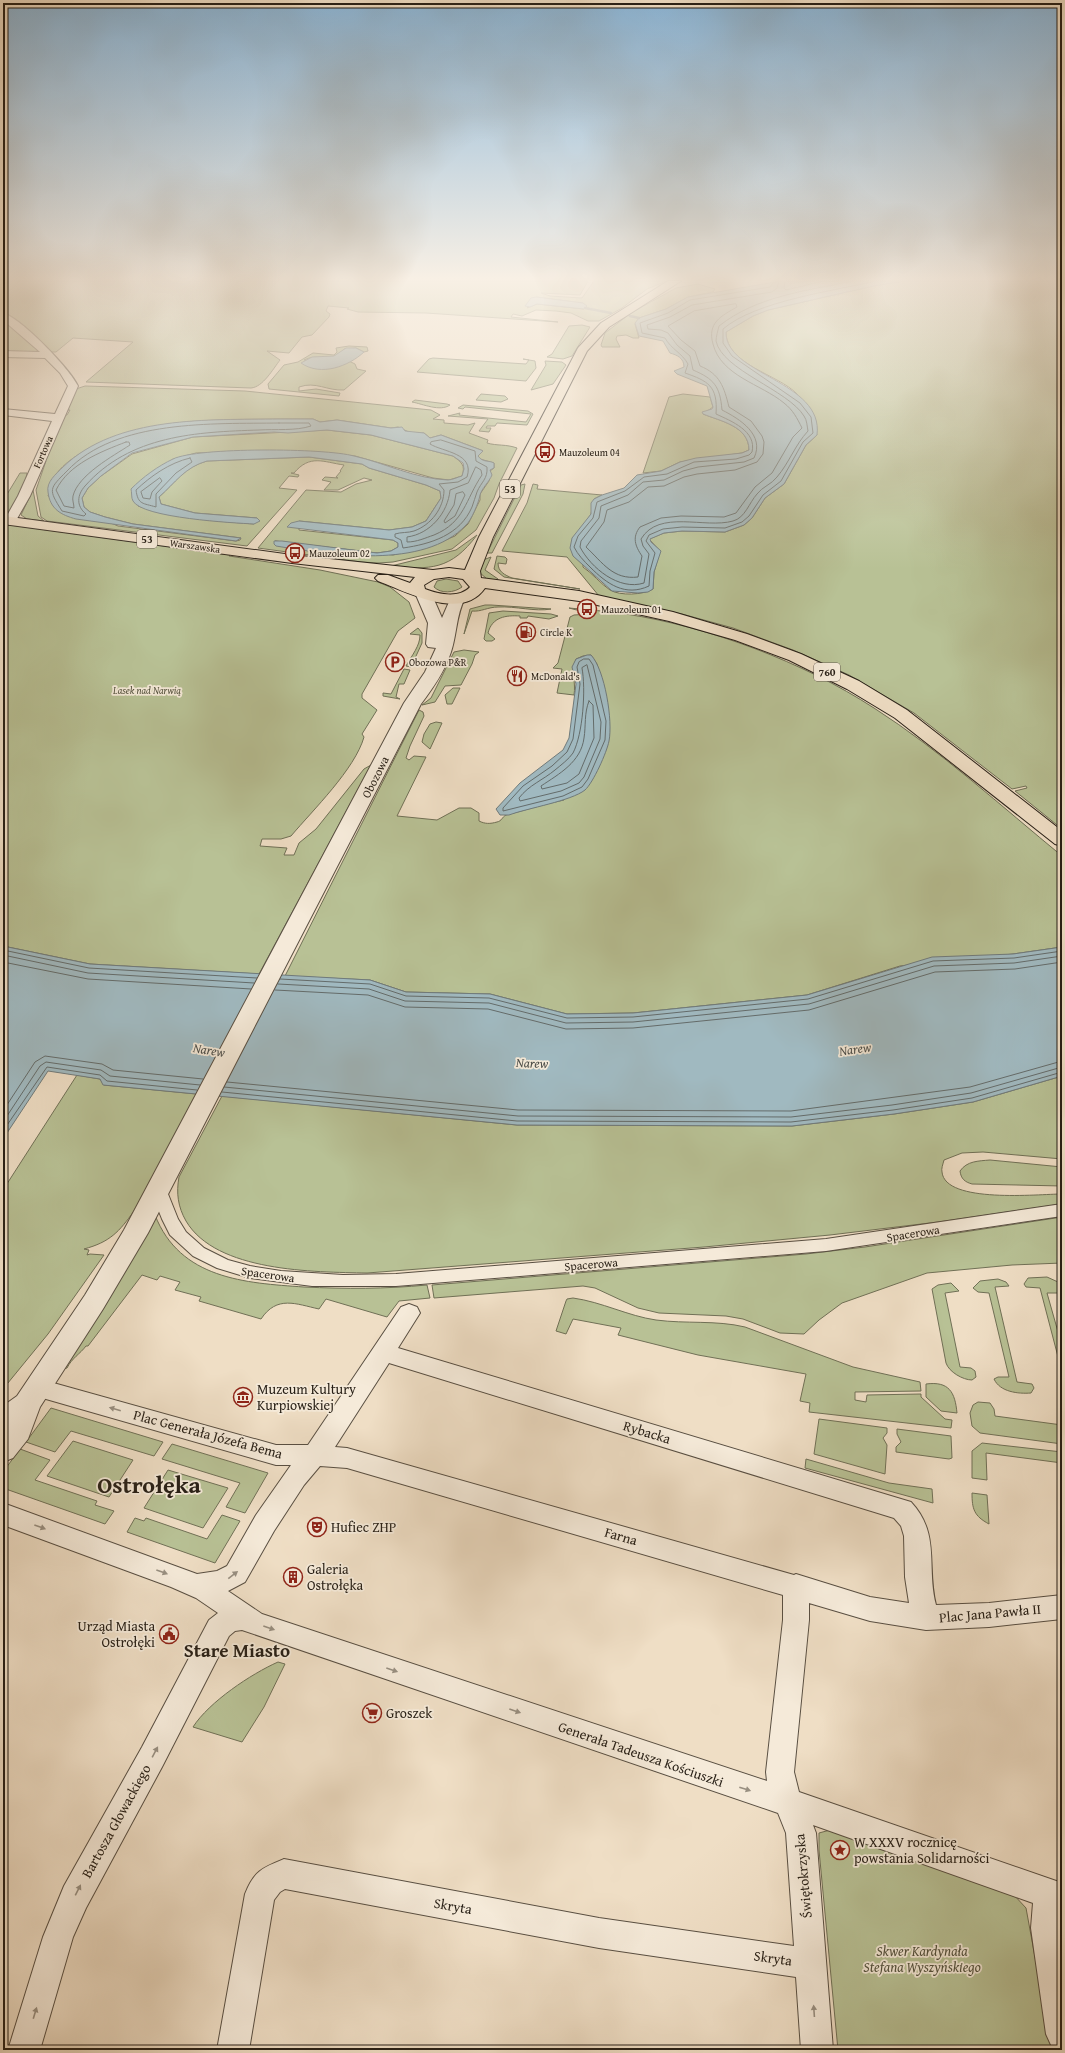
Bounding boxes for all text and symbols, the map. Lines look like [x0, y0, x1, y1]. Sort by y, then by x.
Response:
street label: Fortowa [29, 433, 57, 471]
bus stop icon: Mauzoleum 04 [534, 441, 556, 463]
place label: Mauzoleum 04 [559, 445, 620, 460]
road number: 53 [500, 480, 520, 498]
road number: 53 [137, 530, 157, 548]
street label: Warszawska [169, 535, 221, 557]
bus stop icon: Mauzoleum 02 [284, 542, 306, 564]
place label: Mauzoleum 02 [309, 546, 370, 561]
bus stop icon: Mauzoleum 01 [576, 598, 598, 620]
place label: Mauzoleum 01 [601, 602, 662, 617]
fuel station icon: Circle K [515, 621, 537, 643]
place label: Circle K [540, 625, 572, 640]
parking icon: Obozowa P&R [384, 651, 406, 673]
place label: Obozowa P&R [409, 655, 467, 670]
road number: 760 [814, 663, 840, 681]
restaurant icon: McDonald's [506, 665, 528, 687]
place label: McDonald's [531, 669, 580, 684]
park label: Lasek nad Narwią [112, 683, 181, 698]
street label: Obozowa [357, 753, 393, 801]
water label: Narew [838, 1037, 873, 1061]
water label: Narew [192, 1038, 227, 1062]
water label: Narew [516, 1053, 549, 1073]
street label: Spacerowa [885, 1220, 941, 1246]
street label: Spacerowa [564, 1253, 619, 1275]
street label: Spacerowa [240, 1262, 296, 1286]
place label: Muzeum Kultury Kurpiowskiej [257, 1379, 356, 1415]
museum icon: Muzeum Kultury Kurpiowskiej [232, 1386, 254, 1408]
street label: Plac Generała Józefa Bema [131, 1404, 285, 1464]
one-way arrow [108, 1406, 120, 1412]
street label: Rybacka [621, 1415, 674, 1449]
district label: Ostrołęka [97, 1467, 201, 1502]
theatre icon: Hufiec ZHP [306, 1516, 328, 1538]
place label: Hufiec ZHP [331, 1517, 396, 1537]
street label: Farna [602, 1522, 640, 1550]
one-way arrow [34, 1525, 46, 1531]
place label: Galeria Ostrołęka [307, 1559, 363, 1595]
building icon: Galeria Ostrołęka [282, 1566, 304, 1588]
one-way arrow [156, 1569, 168, 1575]
one-way arrow [227, 1571, 238, 1579]
street label: Plac Jana Pawła II [938, 1599, 1042, 1627]
place label: Urząd Miasta Ostrołęki [78, 1616, 155, 1652]
public building icon: Urząd Miasta Ostrołęki [158, 1623, 180, 1645]
one-way arrow [263, 1625, 275, 1631]
district label: Stare Miasto [184, 1636, 290, 1664]
one-way arrow [386, 1667, 398, 1673]
supermarket icon: Groszek [361, 1702, 383, 1724]
place label: Groszek [386, 1703, 433, 1723]
one-way arrow [510, 1709, 522, 1715]
street label: Generała Tadeusza Kościuszki [556, 1716, 726, 1792]
one-way arrow [152, 1746, 158, 1758]
street label: Bartosza Głowackiego [76, 1761, 156, 1881]
one-way arrow [739, 1786, 751, 1792]
place label: W XXXV rocznicę powstania Solidarności [854, 1832, 990, 1868]
street label: Świętokrzyska [789, 1833, 817, 1919]
place icon: W XXXV rocznicę powstania Solidarności [829, 1839, 851, 1861]
one-way arrow [75, 1884, 81, 1896]
street label: Skryta [432, 1893, 474, 1919]
park label: Skwer Kardynała Stefana Wyszyńskiego [863, 1941, 981, 1977]
street label: Skryta [753, 1945, 794, 1971]
one-way arrow [811, 2005, 818, 2017]
one-way arrow [32, 2006, 38, 2018]

